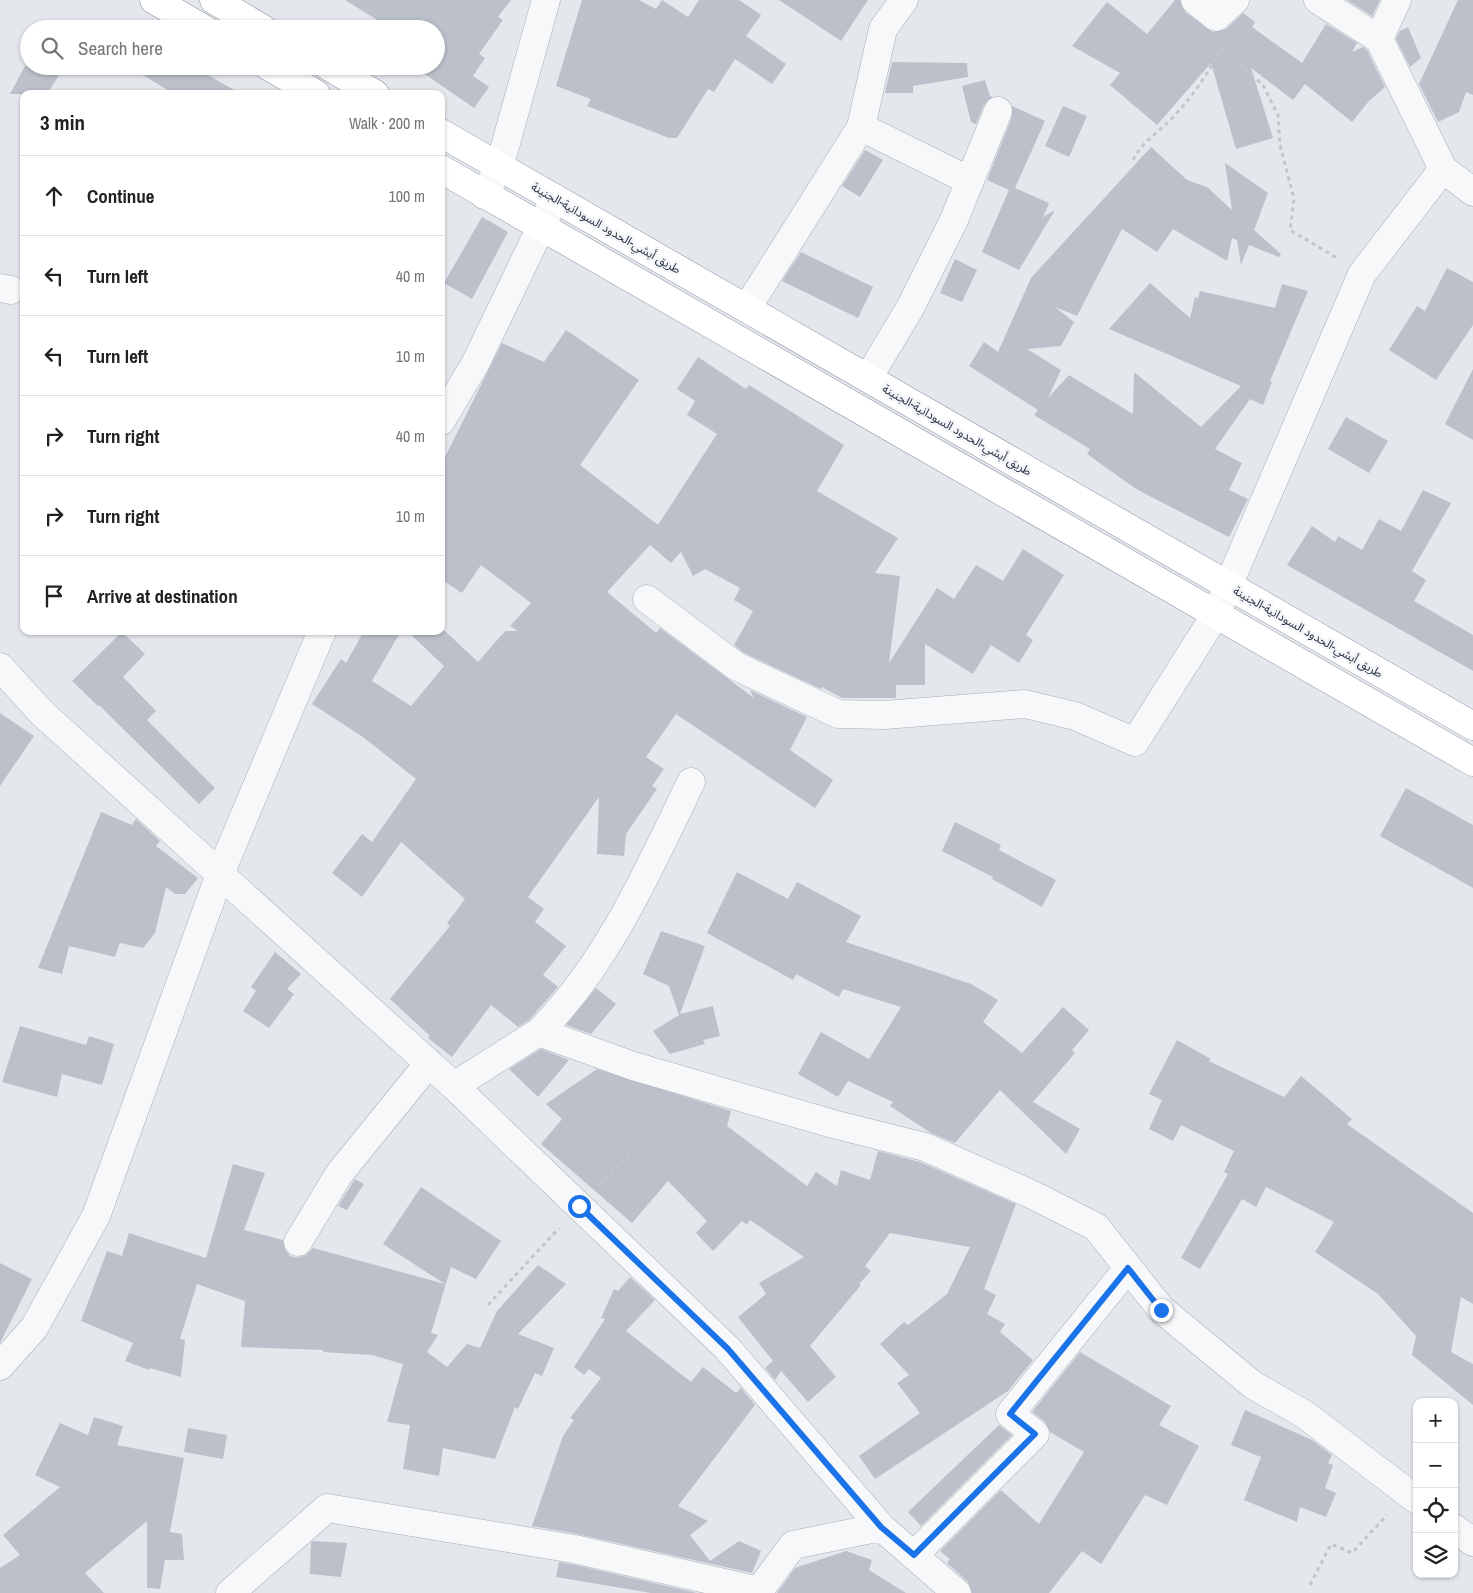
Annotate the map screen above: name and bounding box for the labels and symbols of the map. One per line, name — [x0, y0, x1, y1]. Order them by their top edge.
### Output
street label: طريق أبشي-الحدود السودانية-الجنينة — [527, 179, 684, 279]
street label: طريق أبشي-الحدود السودانية-الجنينة — [878, 381, 1035, 481]
street label: طريق أبشي-الحدود السودانية-الجنينة — [1229, 583, 1386, 683]
route start — [568, 1195, 591, 1218]
route end — [1150, 1299, 1173, 1322]

